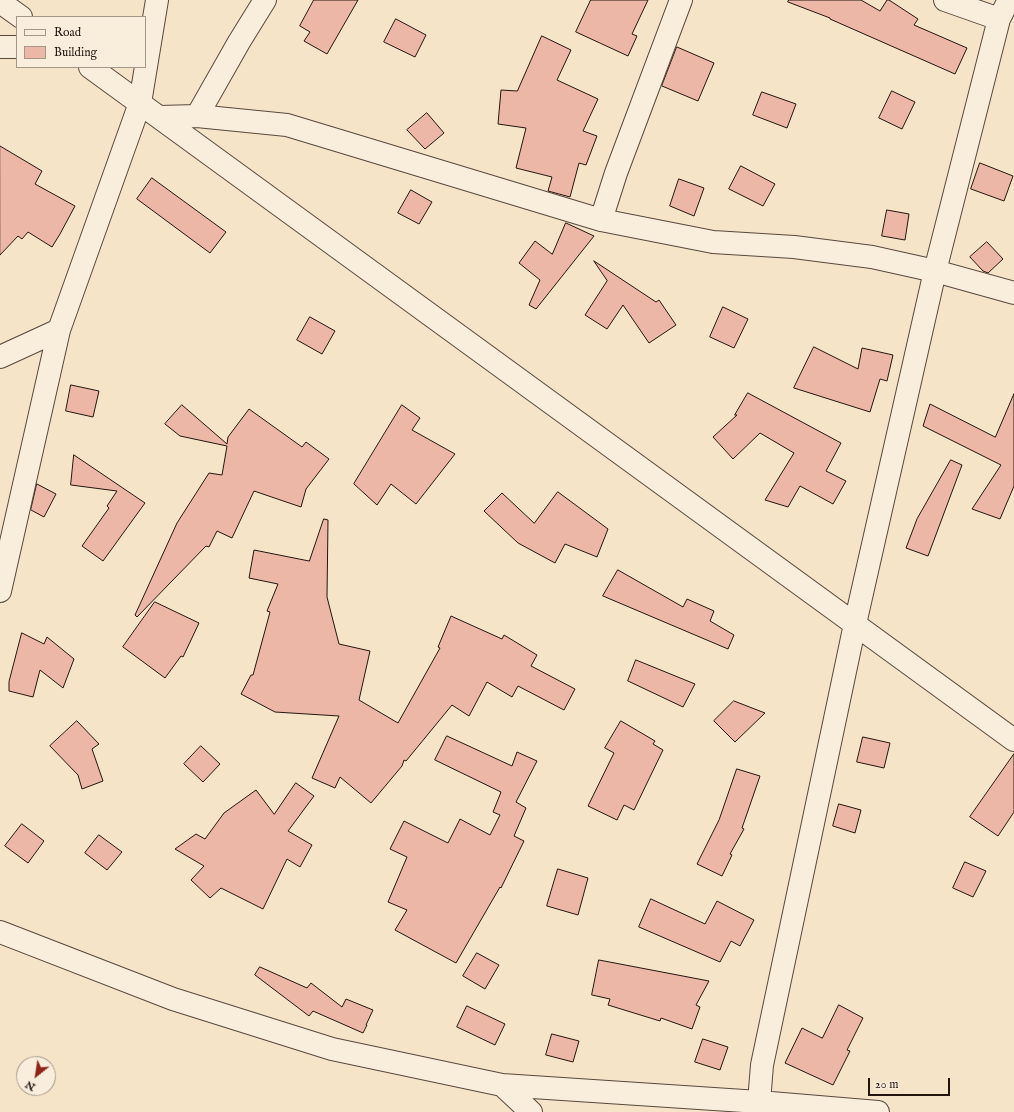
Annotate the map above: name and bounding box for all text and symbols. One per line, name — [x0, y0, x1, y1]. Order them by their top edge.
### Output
legend — [16, 16, 146, 68]
text: Road — [54, 25, 81, 40]
text: Building — [54, 45, 97, 60]
north arrow — [16, 1056, 56, 1096]
scale bar — [870, 1070, 952, 1096]
text: N — [23, 1077, 38, 1094]
text: 20 m — [875, 1077, 898, 1092]

